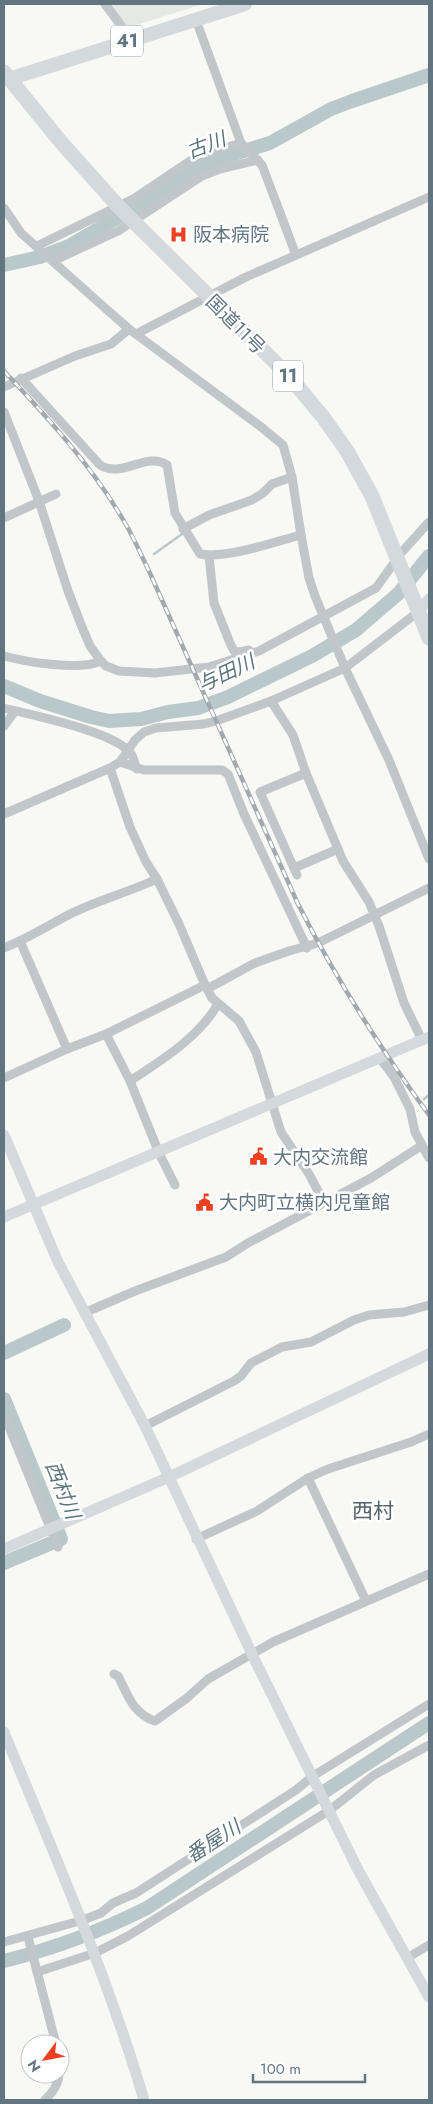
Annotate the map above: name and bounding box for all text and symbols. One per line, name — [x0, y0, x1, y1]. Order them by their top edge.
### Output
road number: 41 — [111, 26, 143, 56]
water label: 古川 — [182, 124, 232, 166]
place label: 阪本病院 — [193, 221, 269, 248]
hospital icon: 阪本病院 — [169, 224, 189, 244]
street label: 国道11号 — [200, 289, 271, 360]
road number: 11 — [273, 361, 303, 392]
water label: 与田川 — [193, 647, 261, 699]
place label: 大内交流館 — [273, 1144, 368, 1171]
public building icon: 大内交流館 — [249, 1147, 269, 1167]
place label: 大内町立横内児童館 — [219, 1189, 390, 1216]
public building icon: 大内町立横内児童館 — [195, 1192, 215, 1212]
water label: 西村川 — [38, 1457, 88, 1525]
district label: 西村 — [352, 1496, 394, 1526]
water label: 番屋川 — [180, 1812, 248, 1870]
north arrow — [20, 2034, 70, 2084]
scale bar — [253, 2052, 366, 2084]
text: N — [23, 2056, 45, 2076]
text: 100 m — [260, 2058, 301, 2080]

